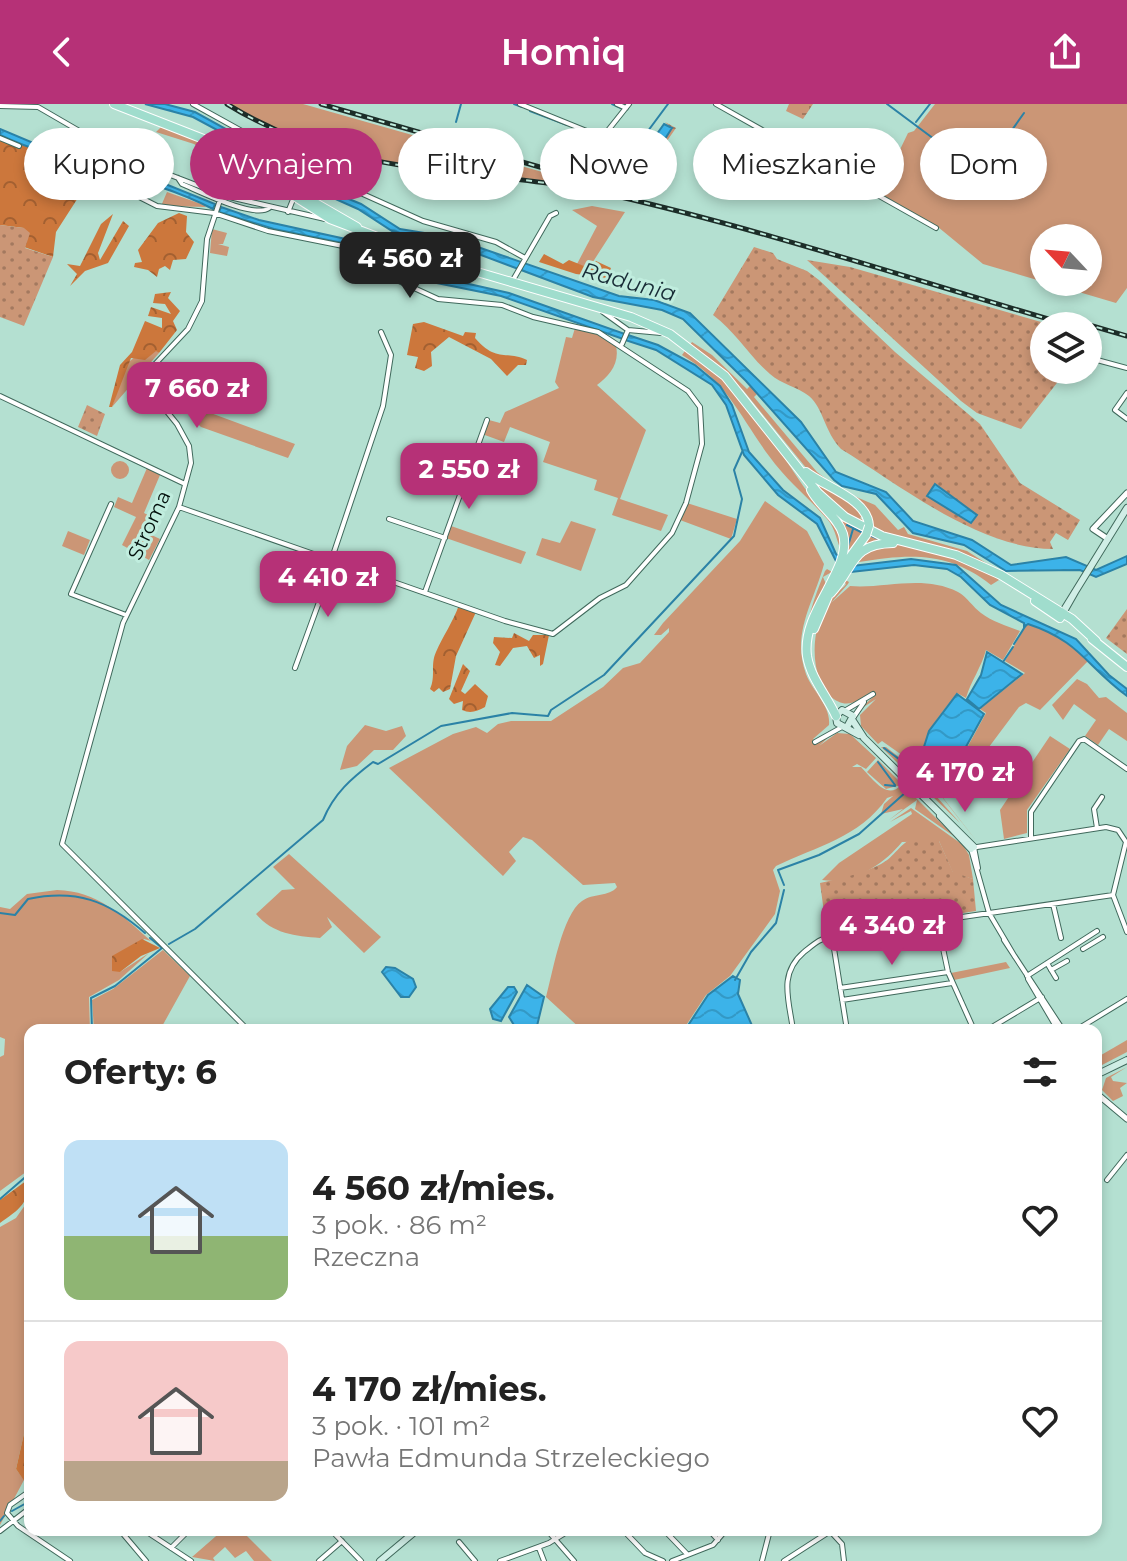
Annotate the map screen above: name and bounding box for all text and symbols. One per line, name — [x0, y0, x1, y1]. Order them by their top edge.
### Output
icon: back — [40, 30, 84, 74]
text: Homiq — [501, 30, 626, 74]
icon: share — [1043, 30, 1087, 74]
chip: Kupno — [24, 128, 174, 200]
chip: Wynajem — [190, 128, 382, 200]
chip: Filtry — [398, 128, 524, 200]
chip: Nowe — [540, 128, 677, 200]
chip: Mieszkanie — [693, 128, 904, 200]
chip: Dom — [920, 128, 1047, 200]
north arrow — [1030, 224, 1102, 296]
map controls — [1030, 224, 1102, 384]
pin: 4 560 zł — [327, 232, 493, 300]
text: 4 560 zł — [358, 242, 462, 274]
water label: Radunia — [579, 257, 679, 307]
button: layers — [1030, 312, 1102, 384]
pin: 7 660 zł — [114, 362, 280, 430]
text: 7 660 zł — [145, 372, 249, 404]
pin: 2 550 zł — [386, 443, 552, 511]
text: 2 550 zł — [418, 453, 520, 485]
street label: Stroma — [123, 487, 175, 563]
pin: 4 410 zł — [245, 551, 411, 619]
text: 4 410 zł — [278, 561, 378, 593]
pin: 4 170 zł — [882, 746, 1048, 814]
text: 4 170 zł — [916, 756, 1014, 788]
pin: 4 340 zł — [809, 899, 975, 967]
text: 4 340 zł — [839, 909, 945, 941]
icon: filters — [1018, 1050, 1062, 1094]
text: Oferty: 6 — [64, 1051, 217, 1093]
text: 4 560 zł/mies. — [312, 1167, 555, 1209]
icon: home — [128, 1172, 224, 1268]
icon: heart — [1018, 1198, 1062, 1242]
text: 3 pok. · 86 m² — [312, 1209, 487, 1241]
text: Rzeczna — [312, 1241, 420, 1273]
text: 4 170 zł/mies. — [312, 1368, 547, 1410]
icon: home — [128, 1373, 224, 1469]
icon: heart — [1018, 1399, 1062, 1443]
text: 3 pok. · 101 m² — [312, 1410, 490, 1442]
text: Pawła Edmunda Strzeleckiego — [312, 1442, 710, 1474]

